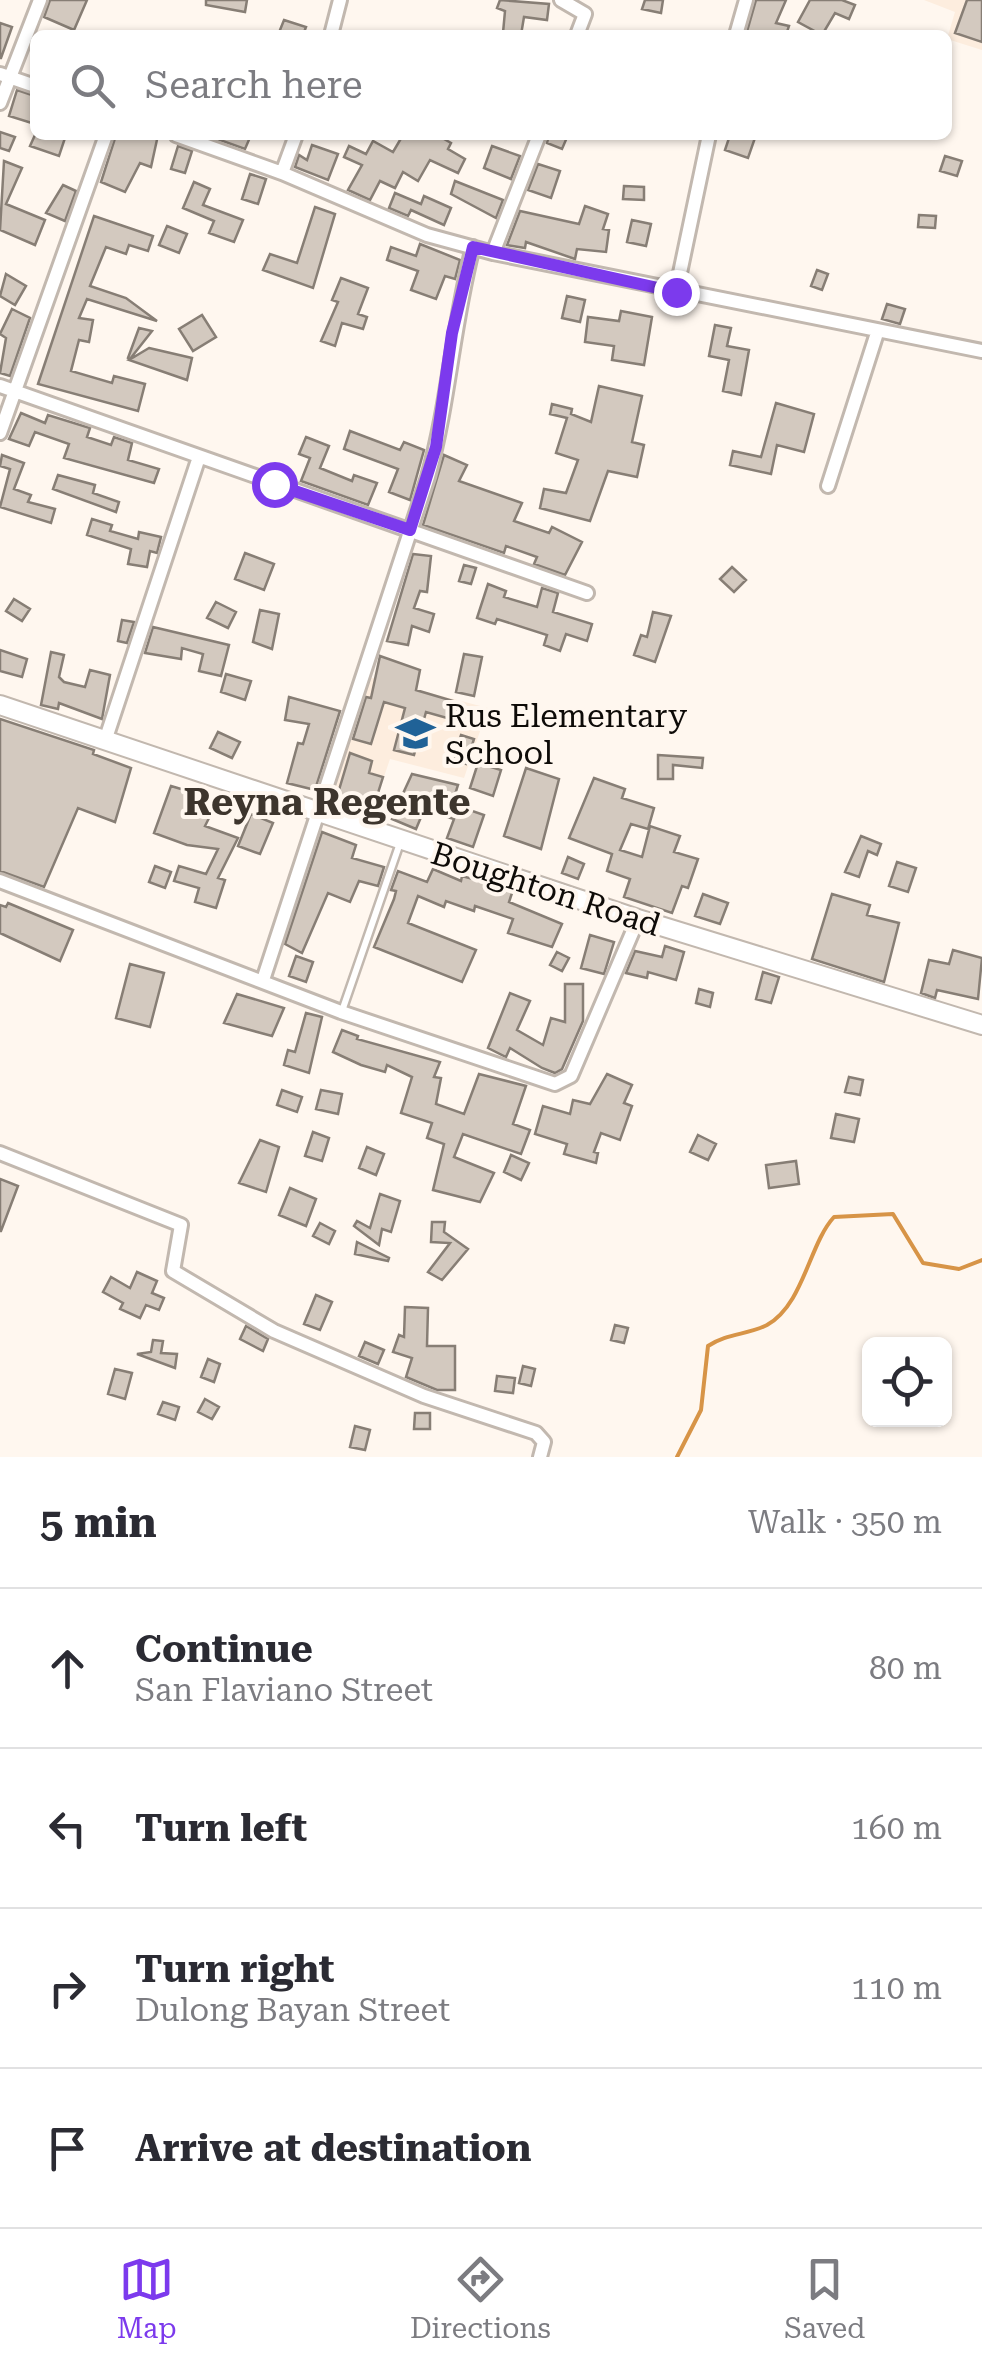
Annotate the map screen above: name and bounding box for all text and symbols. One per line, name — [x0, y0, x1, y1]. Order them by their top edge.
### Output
search box — [30, 30, 952, 140]
icon: search — [65, 58, 120, 113]
text: Search here — [145, 63, 363, 107]
route end — [654, 270, 700, 316]
route start — [252, 462, 298, 508]
place label: Rus Elementary School — [445, 697, 687, 772]
school or university icon: Rus Elementary School — [394, 713, 436, 755]
district label: Reyna Regente — [184, 780, 470, 825]
street label: Boughton Road — [427, 834, 665, 944]
map controls — [862, 1337, 952, 1427]
button: locate — [862, 1337, 952, 1427]
text: 5 min — [40, 1498, 157, 1547]
text: Walk · 350 m — [748, 1503, 942, 1541]
text: Continue — [135, 1627, 313, 1671]
icon: ahead — [40, 1641, 95, 1696]
text: 80 m — [869, 1649, 942, 1687]
text: San Flaviano Street — [135, 1671, 433, 1709]
icon: left — [40, 1801, 95, 1856]
text: Turn left — [135, 1806, 307, 1850]
text: 160 m — [851, 1809, 942, 1847]
text: Turn right — [135, 1947, 334, 1991]
icon: right — [40, 1961, 95, 2016]
text: 110 m — [851, 1969, 942, 2007]
text: Dulong Bayan Street — [135, 1991, 450, 2029]
icon: arrive — [40, 2121, 95, 2176]
text: Arrive at destination — [135, 2126, 531, 2170]
tab: Map — [117, 2252, 177, 2345]
tab: Directions — [410, 2252, 551, 2345]
tab: Saved — [784, 2252, 865, 2345]

